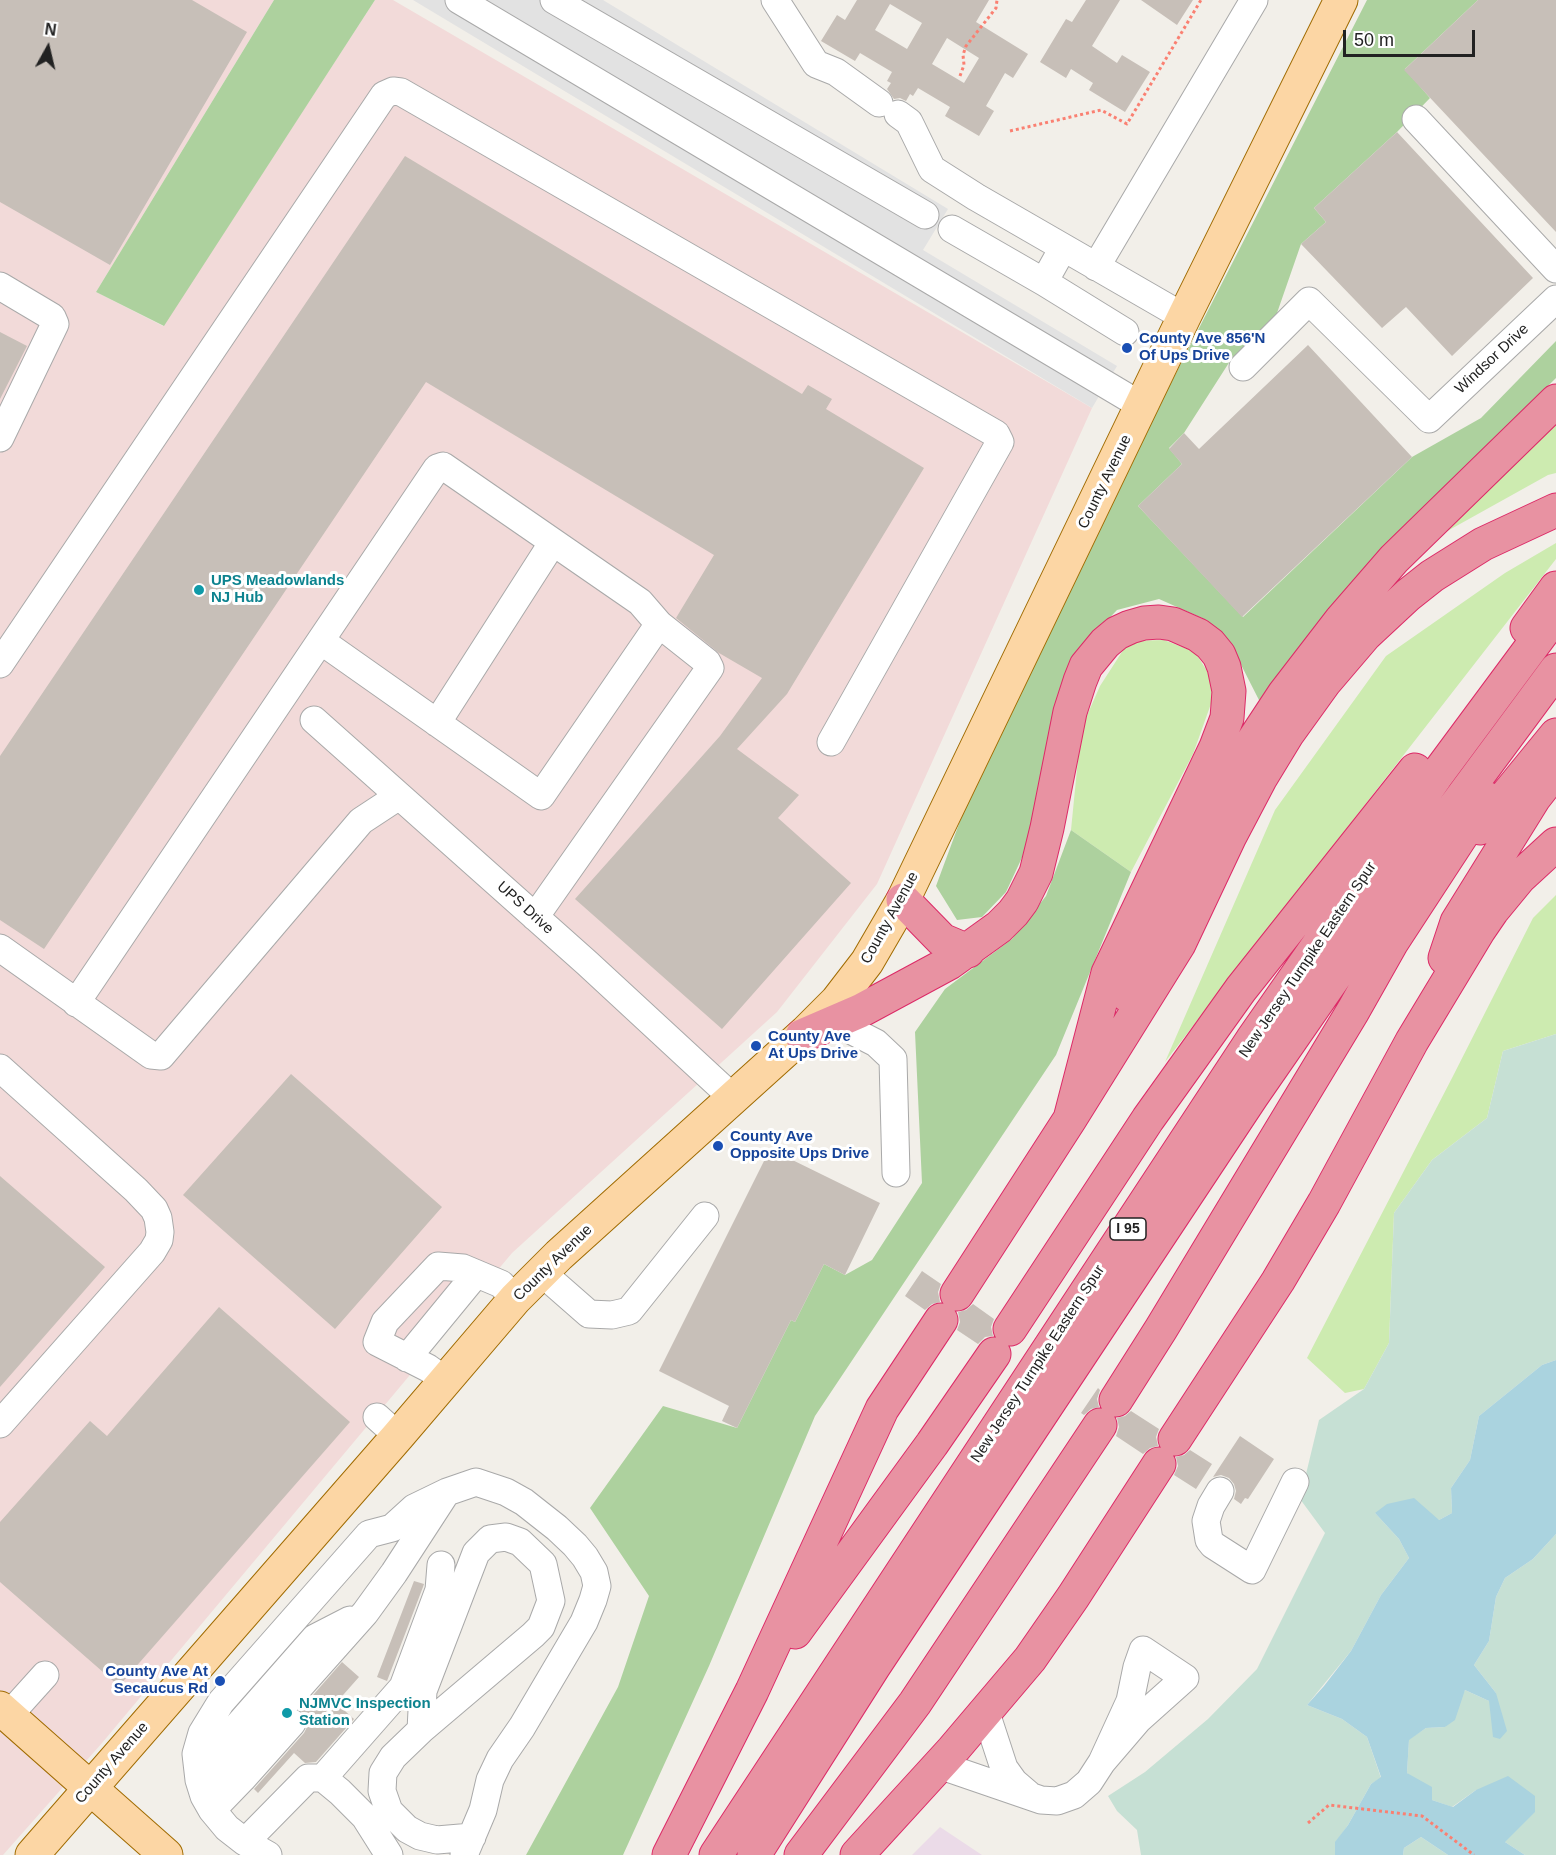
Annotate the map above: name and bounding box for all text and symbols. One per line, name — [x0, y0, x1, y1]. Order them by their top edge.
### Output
north arrow — [18, 18, 78, 78]
scale bar — [1346, 18, 1478, 56]
text: N — [44, 20, 57, 39]
text: 50 m — [1354, 30, 1394, 50]
street label: Windsor Drive — [1451, 320, 1533, 398]
place label: County Ave 856'N Of Ups Drive — [1139, 330, 1265, 365]
marker: County Ave 856'N Of Ups Drive — [1120, 341, 1134, 355]
street label: County Avenue — [1074, 432, 1136, 532]
place label: UPS Meadowlands NJ Hub — [211, 572, 344, 607]
marker: UPS Meadowlands NJ Hub — [192, 583, 206, 597]
street label: New Jersey Turnpike Eastern Spur — [1236, 859, 1380, 1061]
street label: County Avenue — [857, 869, 923, 967]
street label: UPS Drive — [493, 878, 557, 938]
place label: County Ave At Ups Drive — [768, 1028, 858, 1063]
marker: County Ave At Ups Drive — [749, 1039, 763, 1053]
place label: County Ave Opposite Ups Drive — [730, 1128, 869, 1163]
marker: County Ave Opposite Ups Drive — [711, 1139, 725, 1153]
road number: I 95 — [1110, 1218, 1146, 1240]
street label: County Avenue — [510, 1221, 596, 1305]
street label: New Jersey Turnpike Eastern Spur — [967, 1262, 1109, 1466]
place label: County Ave At Secaucus Rd — [105, 1663, 208, 1698]
marker: County Ave At Secaucus Rd — [213, 1674, 227, 1688]
place label: NJMVC Inspection Station — [299, 1695, 431, 1730]
marker: NJMVC Inspection Station — [280, 1706, 294, 1720]
street label: County Avenue — [72, 1718, 152, 1808]

